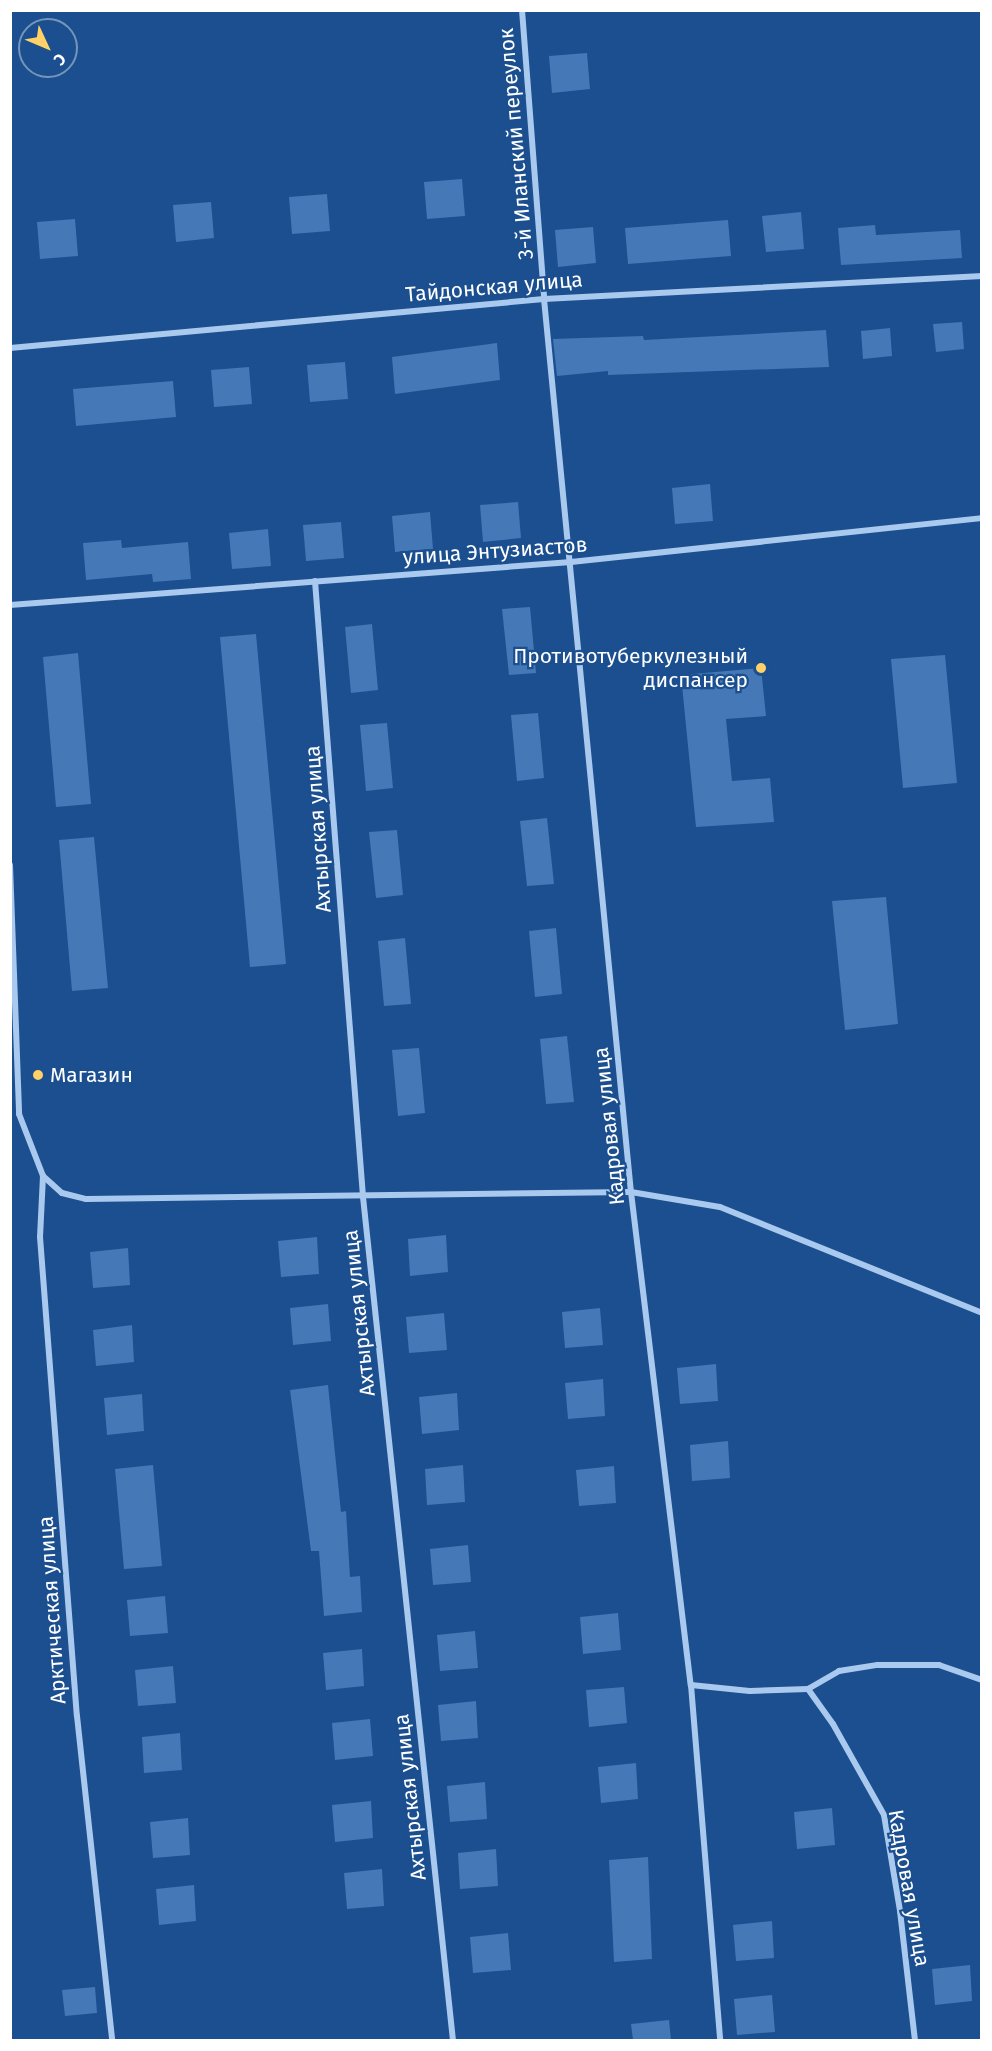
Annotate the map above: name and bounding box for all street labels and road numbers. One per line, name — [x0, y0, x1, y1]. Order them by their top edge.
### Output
street label: 3-й Иланский переулок — [493, 27, 539, 261]
street label: Тайдонская улица — [404, 267, 584, 307]
street label: улица Энтузиастов — [402, 532, 588, 570]
street label: Ахтырская улица — [300, 745, 336, 913]
street label: Кадровая улица — [588, 1046, 630, 1206]
street label: Ахтырская улица — [338, 1229, 380, 1397]
street label: Арктическая улица — [33, 1515, 71, 1705]
street label: Ахтырская улица — [389, 1713, 431, 1881]
street label: Кадровая улица — [883, 1808, 935, 1968]

